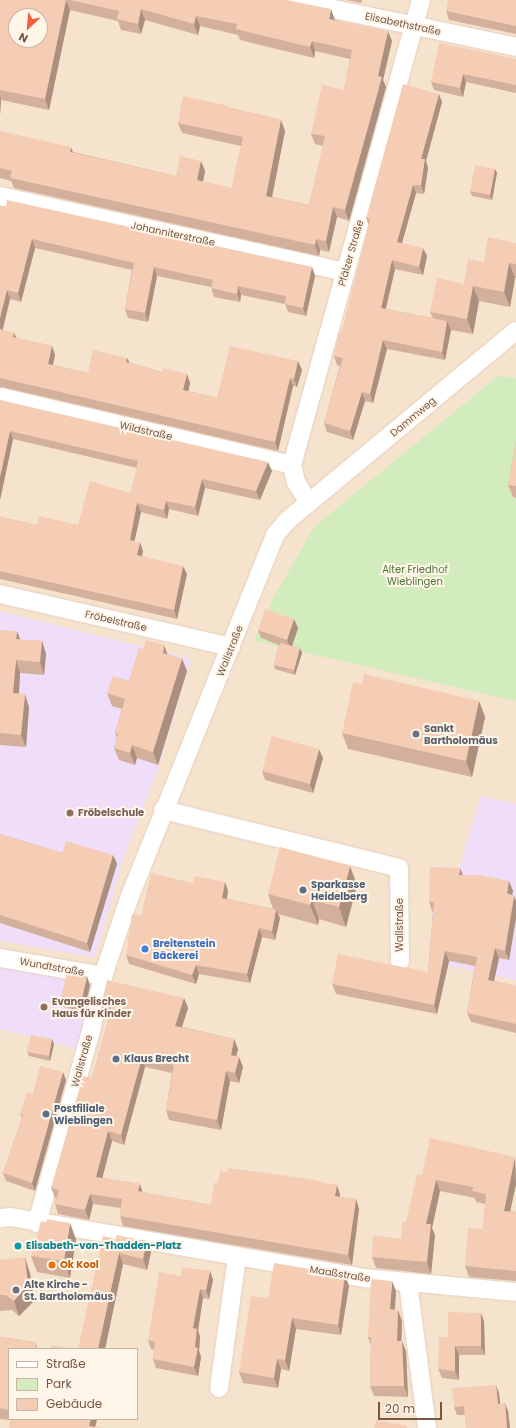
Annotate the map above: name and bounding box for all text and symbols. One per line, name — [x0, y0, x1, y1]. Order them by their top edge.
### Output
north arrow — [8, 8, 48, 48]
street label: Elisabethstraße — [364, 10, 442, 38]
text: N — [16, 29, 30, 47]
street label: Pfälzer Straße — [336, 218, 366, 288]
street label: Johanniterstraße — [130, 219, 216, 249]
street label: Dammweg — [388, 395, 438, 439]
street label: Wildstraße — [118, 419, 174, 443]
park label: Alter Friedhof Wieblingen — [382, 563, 448, 586]
street label: Fröbelstraße — [84, 608, 148, 634]
street label: Wallstraße — [214, 624, 246, 678]
place label: Sankt Bartholomäus — [424, 722, 498, 746]
marker: Sankt Bartholomäus — [411, 729, 421, 739]
place label: Fröbelschule — [78, 807, 144, 819]
marker: Fröbelschule — [65, 808, 75, 818]
place label: Sparkasse Heidelberg — [311, 878, 367, 902]
marker: Sparkasse Heidelberg — [298, 885, 308, 895]
street label: Wallstraße — [394, 898, 406, 952]
place label: Breitenstein Bäckerei — [153, 937, 215, 960]
marker: Breitenstein Bäckerei — [140, 944, 150, 954]
street label: Wundtstraße — [19, 955, 85, 979]
place label: Evangelisches Haus für Kinder — [52, 995, 131, 1018]
marker: Evangelisches Haus für Kinder — [39, 1002, 49, 1012]
street label: Wallstraße — [69, 1033, 95, 1089]
place label: Klaus Brecht — [124, 1053, 189, 1065]
marker: Klaus Brecht — [111, 1054, 121, 1064]
place label: Postfiliale Wieblingen — [54, 1102, 113, 1126]
marker: Postfiliale Wieblingen — [41, 1109, 51, 1119]
place label: Elisabeth-von-Thadden-Platz — [26, 1240, 181, 1252]
marker: Elisabeth-von-Thadden-Platz — [13, 1241, 23, 1251]
place label: Ok Kool — [60, 1259, 99, 1271]
marker: Ok Kool — [47, 1260, 57, 1270]
street label: Maaßstraße — [309, 1263, 371, 1285]
place label: Alte Kirche - St. Bartholomäus — [24, 1278, 113, 1302]
marker: Alte Kirche - St. Bartholomäus — [11, 1285, 21, 1295]
legend — [8, 1348, 138, 1420]
text: Straße — [46, 1355, 86, 1372]
text: Park — [46, 1375, 72, 1392]
scale bar — [380, 1394, 444, 1420]
text: Gebäude — [46, 1395, 102, 1412]
text: 20 m — [385, 1400, 415, 1417]

